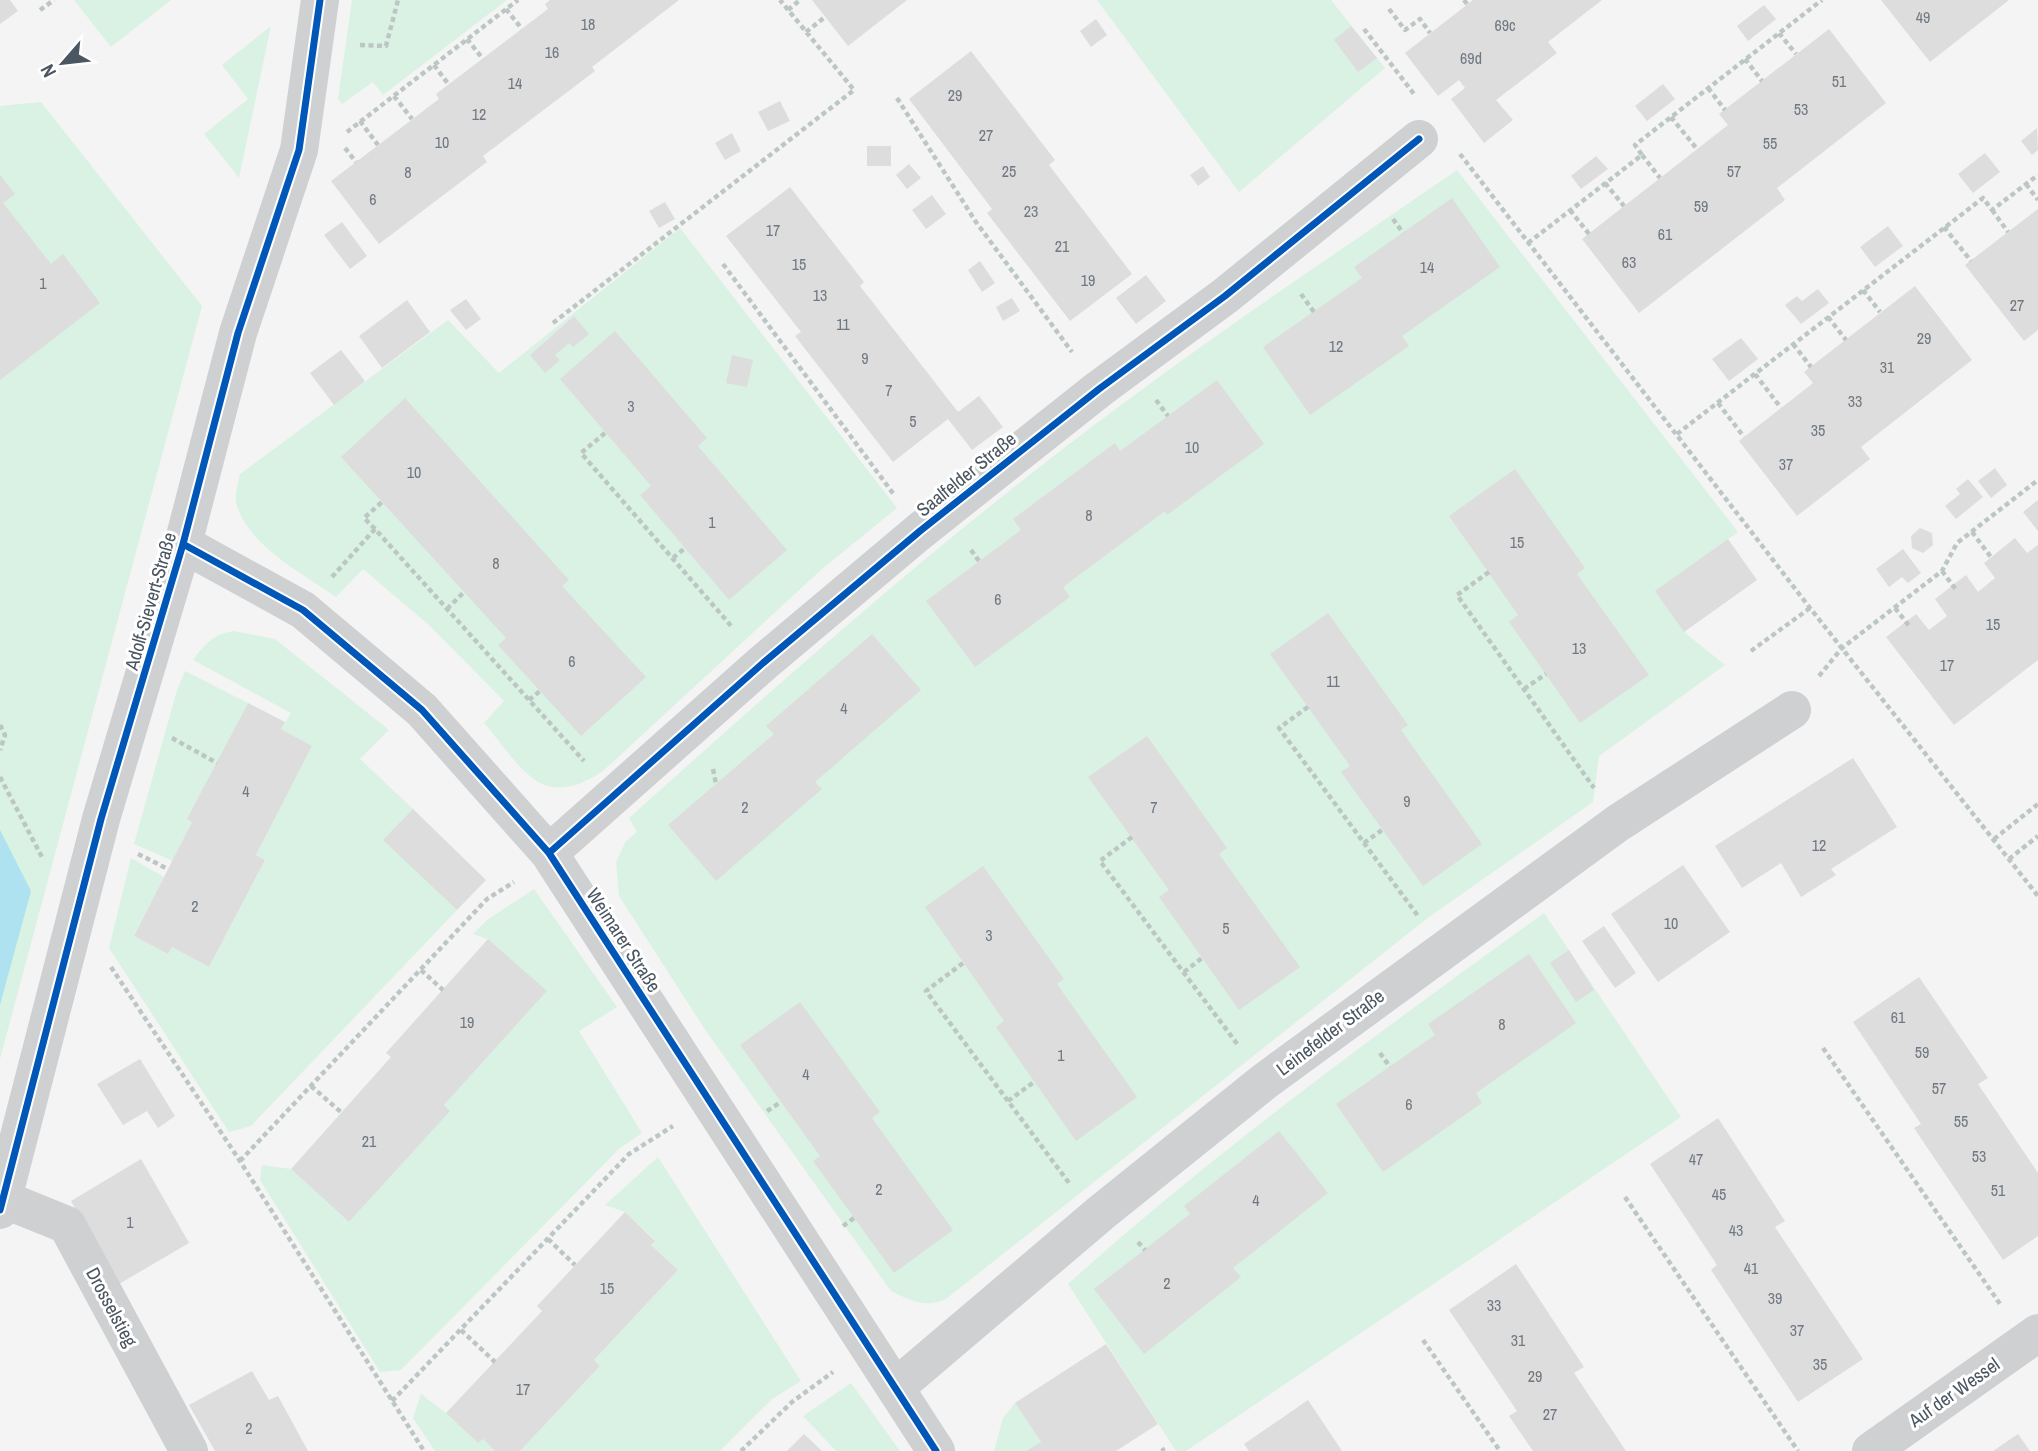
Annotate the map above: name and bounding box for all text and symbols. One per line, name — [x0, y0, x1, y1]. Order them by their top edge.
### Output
house number: 49 — [1916, 6, 1930, 28]
house number: 18 — [581, 13, 595, 35]
house number: 69c — [1494, 14, 1516, 36]
north arrow — [28, 28, 98, 98]
house number: 16 — [545, 41, 559, 63]
house number: 69d — [1460, 47, 1482, 69]
text: N — [34, 60, 62, 82]
house number: 51 — [1832, 70, 1847, 92]
house number: 14 — [508, 72, 522, 94]
house number: 29 — [948, 84, 962, 106]
house number: 53 — [1794, 98, 1808, 120]
house number: 12 — [472, 103, 486, 125]
house number: 27 — [979, 124, 993, 146]
house number: 10 — [435, 131, 449, 153]
house number: 55 — [1763, 132, 1777, 154]
house number: 25 — [1002, 160, 1016, 182]
house number: 57 — [1727, 160, 1741, 182]
house number: 8 — [404, 161, 412, 183]
house number: 6 — [369, 188, 377, 210]
house number: 59 — [1694, 195, 1708, 217]
house number: 23 — [1024, 200, 1038, 222]
house number: 17 — [766, 219, 780, 241]
house number: 61 — [1658, 223, 1673, 245]
house number: 21 — [1055, 235, 1070, 257]
house number: 63 — [1622, 251, 1636, 273]
house number: 15 — [792, 253, 806, 275]
house number: 14 — [1420, 256, 1434, 278]
house number: 19 — [1081, 269, 1095, 291]
house number: 1 — [39, 272, 47, 294]
house number: 13 — [813, 284, 827, 306]
house number: 27 — [2010, 294, 2024, 316]
house number: 11 — [836, 313, 851, 335]
house number: 29 — [1917, 327, 1931, 349]
house number: 12 — [1329, 335, 1343, 357]
house number: 9 — [861, 347, 869, 369]
house number: 31 — [1880, 356, 1895, 378]
house number: 7 — [885, 379, 893, 401]
house number: 33 — [1848, 390, 1862, 412]
house number: 3 — [627, 395, 635, 417]
house number: 5 — [909, 410, 917, 432]
house number: 35 — [1811, 419, 1825, 441]
street label: Saalfelder Straße — [911, 426, 1021, 522]
house number: 10 — [1185, 436, 1199, 458]
house number: 37 — [1779, 453, 1793, 475]
house number: 10 — [407, 461, 421, 483]
house number: 8 — [1085, 504, 1093, 526]
house number: 1 — [708, 511, 716, 533]
street label: Adolf-Sievert-Straße — [118, 529, 182, 674]
house number: 15 — [1510, 531, 1524, 553]
house number: 8 — [492, 552, 500, 574]
house number: 6 — [994, 588, 1002, 610]
house number: 15 — [1986, 613, 2000, 635]
house number: 13 — [1572, 637, 1586, 659]
house number: 6 — [568, 650, 576, 672]
house number: 17 — [1940, 654, 1954, 676]
house number: 11 — [1326, 670, 1341, 692]
house number: 4 — [840, 697, 848, 719]
house number: 4 — [242, 780, 250, 802]
house number: 9 — [1403, 790, 1411, 812]
house number: 2 — [741, 796, 749, 818]
house number: 7 — [1150, 796, 1158, 818]
house number: 12 — [1812, 834, 1826, 856]
street label: Weimarer Straße — [581, 883, 667, 997]
house number: 2 — [191, 895, 199, 917]
house number: 10 — [1664, 912, 1678, 934]
house number: 5 — [1222, 917, 1230, 939]
house number: 3 — [985, 924, 993, 946]
street label: Leinefelder Straße — [1271, 983, 1389, 1081]
house number: 61 — [1891, 1006, 1906, 1028]
house number: 19 — [460, 1011, 474, 1033]
house number: 8 — [1498, 1013, 1506, 1035]
house number: 59 — [1915, 1041, 1929, 1063]
house number: 1 — [1057, 1044, 1065, 1066]
house number: 4 — [802, 1063, 810, 1085]
house number: 57 — [1932, 1077, 1946, 1099]
house number: 6 — [1405, 1093, 1413, 1115]
house number: 55 — [1954, 1110, 1968, 1132]
house number: 21 — [362, 1130, 377, 1152]
house number: 53 — [1972, 1145, 1986, 1167]
house number: 47 — [1689, 1148, 1703, 1170]
house number: 2 — [875, 1178, 883, 1200]
house number: 51 — [1991, 1179, 2006, 1201]
house number: 45 — [1712, 1183, 1726, 1205]
house number: 4 — [1252, 1189, 1260, 1211]
house number: 1 — [126, 1211, 134, 1233]
house number: 43 — [1729, 1219, 1743, 1241]
house number: 41 — [1744, 1257, 1759, 1279]
street label: Drosselstieg — [80, 1263, 144, 1352]
house number: 2 — [1163, 1272, 1171, 1294]
house number: 15 — [600, 1277, 614, 1299]
house number: 39 — [1768, 1287, 1782, 1309]
house number: 33 — [1487, 1294, 1501, 1316]
house number: 37 — [1790, 1319, 1804, 1341]
house number: 31 — [1511, 1329, 1526, 1351]
street label: Auf der Wessel — [1903, 1351, 2005, 1433]
house number: 35 — [1813, 1353, 1827, 1375]
house number: 29 — [1528, 1365, 1542, 1387]
house number: 17 — [516, 1378, 530, 1400]
house number: 27 — [1543, 1403, 1557, 1425]
house number: 2 — [245, 1417, 253, 1439]

